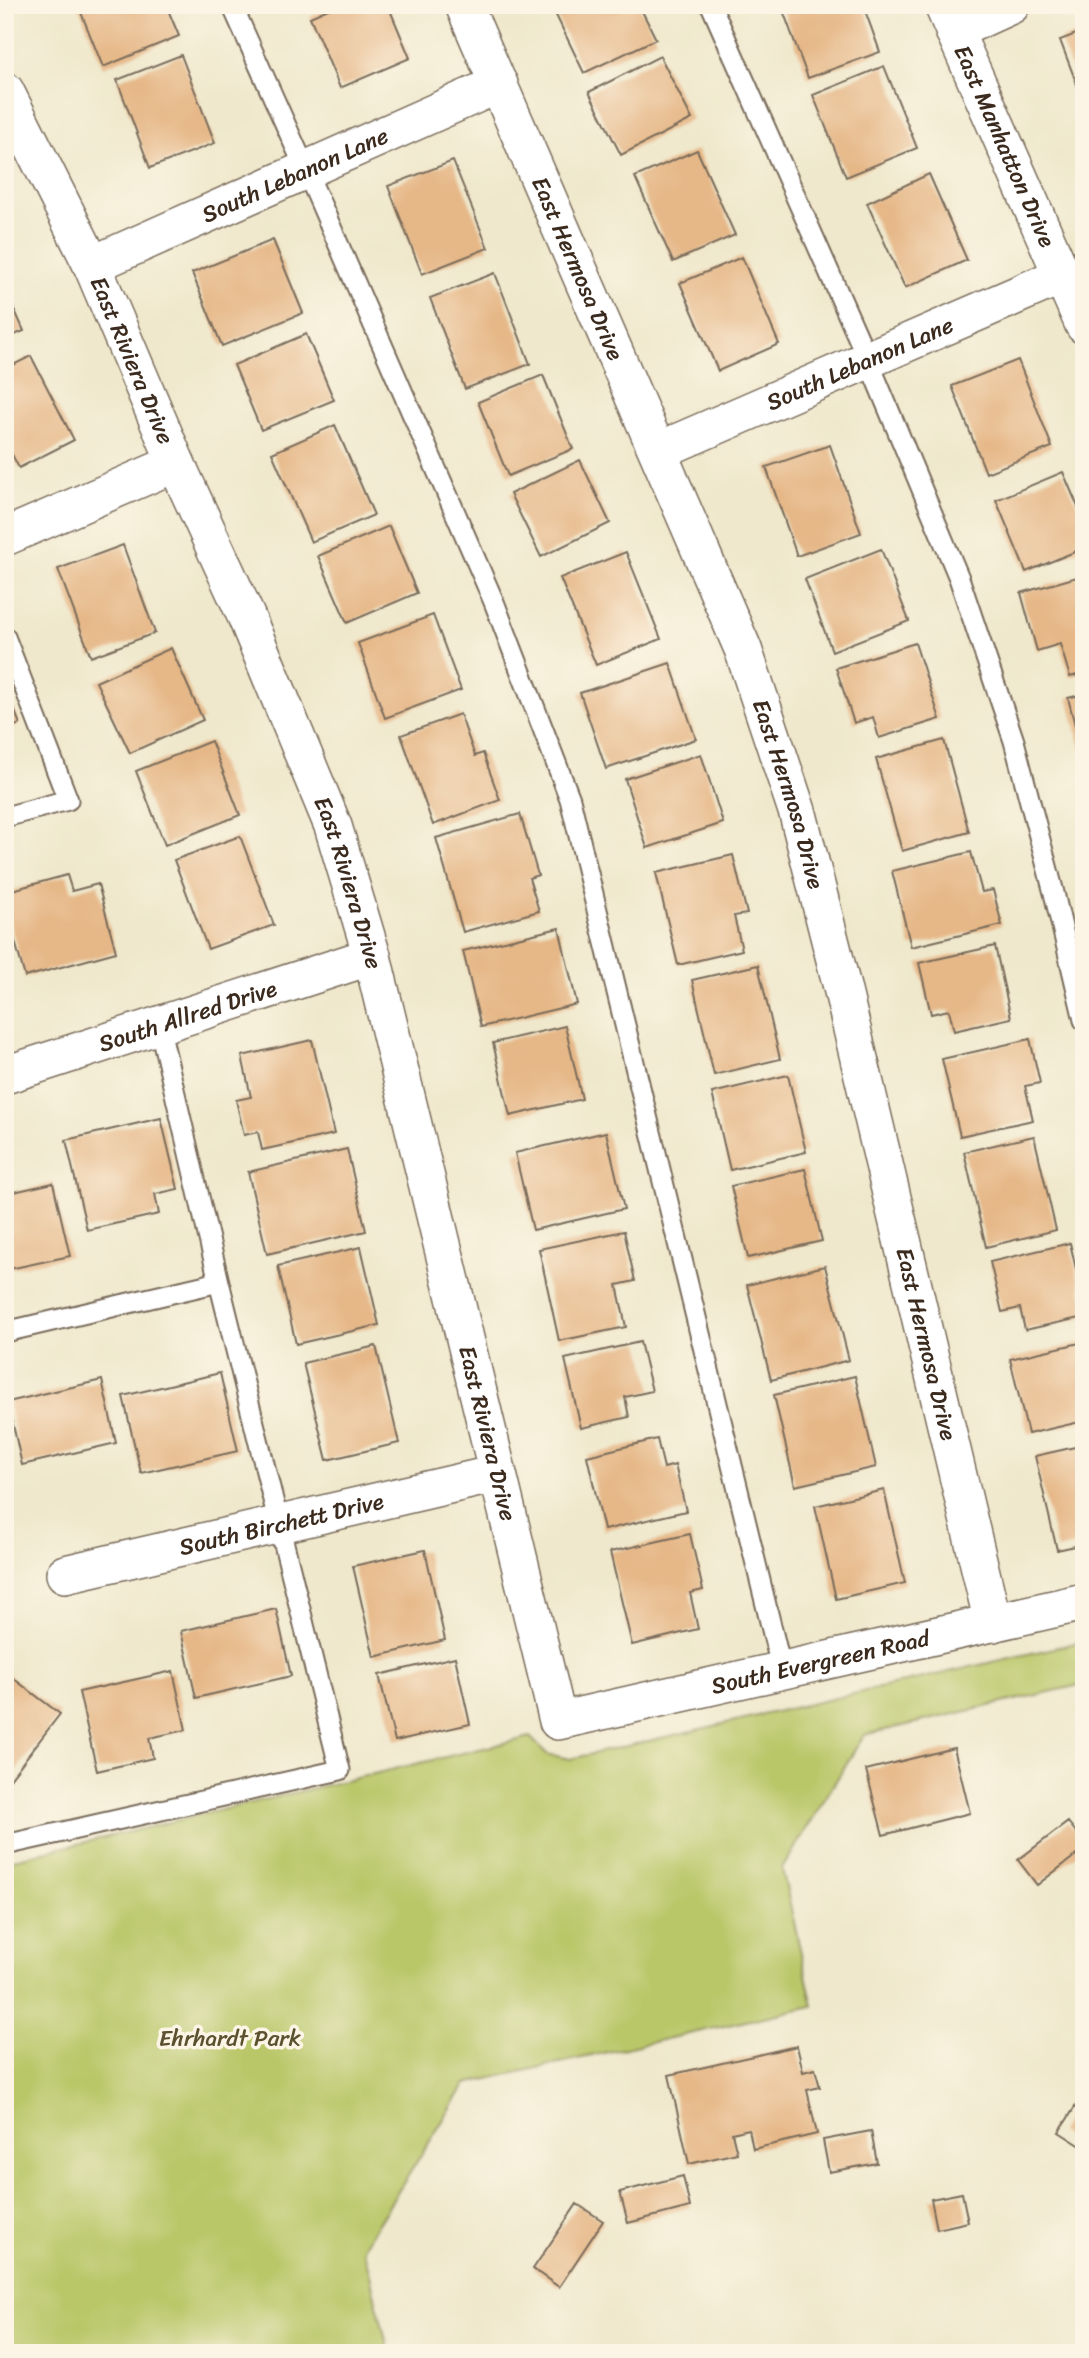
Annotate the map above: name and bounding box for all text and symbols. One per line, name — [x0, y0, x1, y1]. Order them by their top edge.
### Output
street label: East Manhatton Drive — [942, 38, 1068, 254]
street label: South Lebanon Lane — [195, 115, 395, 234]
street label: East Hermosa Drive — [520, 170, 636, 367]
street label: East Riviera Drive — [79, 270, 186, 451]
street label: South Lebanon Lane — [759, 304, 960, 422]
street label: East Hermosa Drive — [741, 693, 837, 893]
street label: East Riviera Drive — [302, 790, 395, 973]
street label: South Allred Drive — [93, 968, 282, 1064]
street label: East Hermosa Drive — [884, 1243, 969, 1444]
street label: East Riviera Drive — [447, 1341, 529, 1525]
street label: South Birchett Drive — [175, 1480, 388, 1567]
street label: South Evergreen Road — [707, 1617, 935, 1706]
park label: Ehrhardt Park — [159, 2018, 301, 2059]

